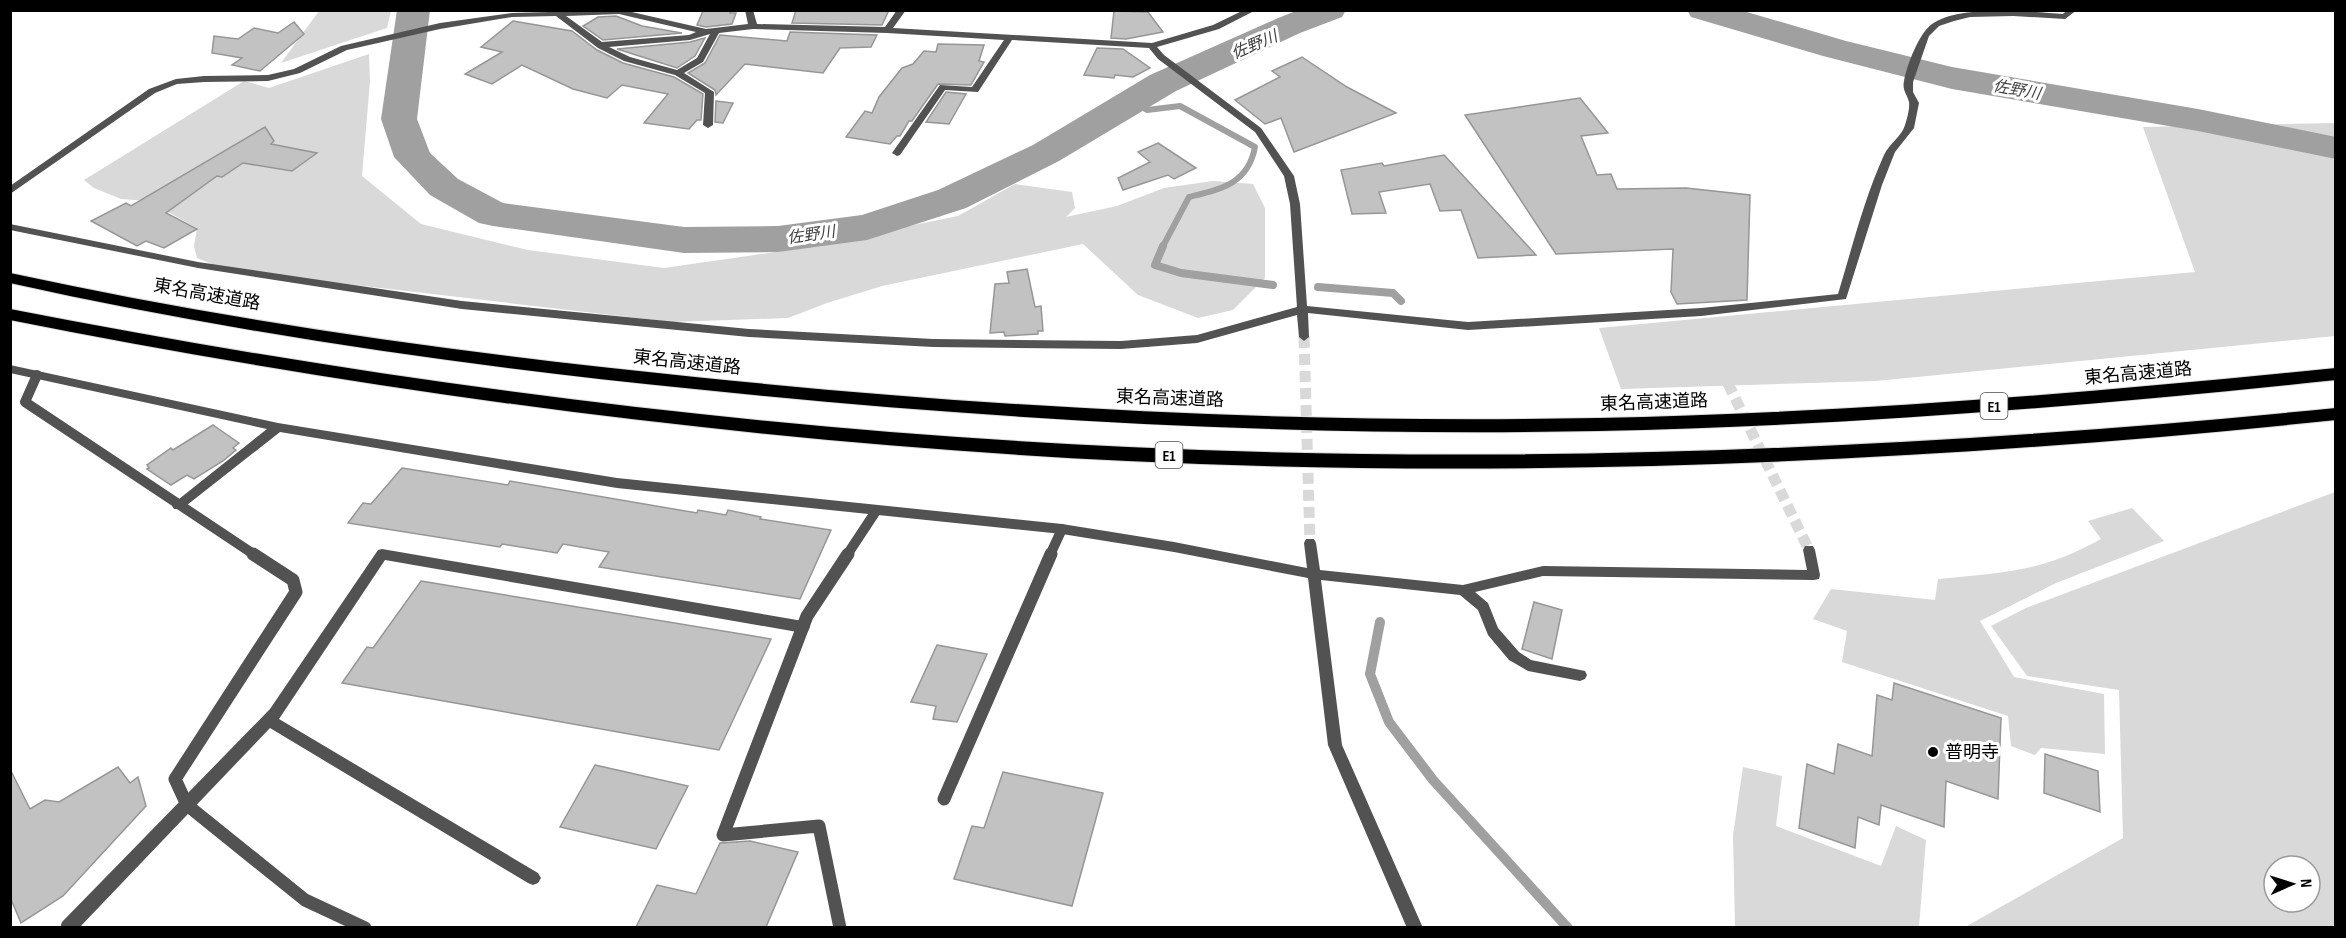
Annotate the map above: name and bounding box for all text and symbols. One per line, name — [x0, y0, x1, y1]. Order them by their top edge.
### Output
water label: 佐野川 — [1229, 26, 1282, 64]
water label: 佐野川 — [1991, 77, 2044, 104]
water label: 佐野川 — [786, 222, 838, 248]
street label: 東名高速道路 — [152, 275, 262, 314]
street label: 東名高速道路 — [632, 346, 742, 379]
street label: 東名高速道路 — [2083, 358, 2193, 389]
street label: 東名高速道路 — [1116, 386, 1224, 411]
street label: 東名高速道路 — [1600, 390, 1708, 415]
road number: E1 — [1980, 393, 2008, 419]
road number: E1 — [1156, 442, 1182, 468]
place label: 普明寺 — [1945, 742, 1999, 763]
marker: 普明寺 — [1926, 745, 1940, 759]
north arrow — [2262, 854, 2322, 914]
text: N — [2296, 879, 2315, 888]

